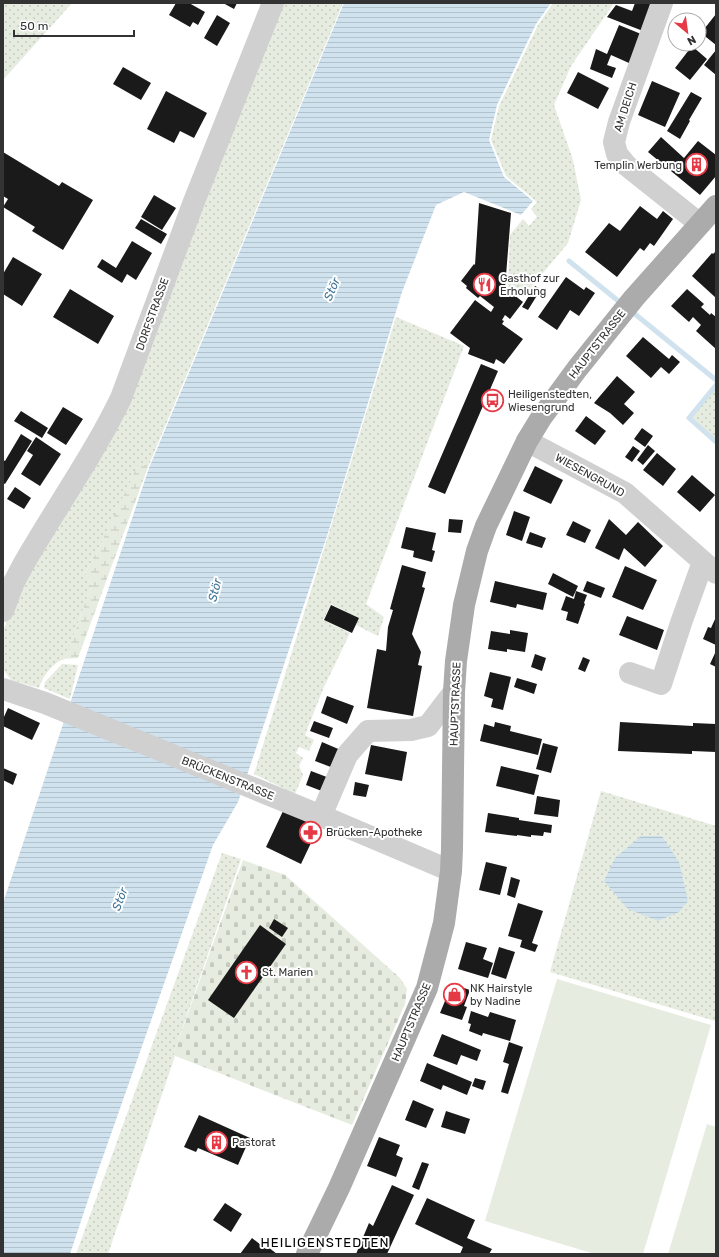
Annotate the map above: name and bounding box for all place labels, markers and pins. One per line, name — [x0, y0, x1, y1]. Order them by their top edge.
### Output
building icon: Templin Werbung — [684, 152, 710, 178]
place label: Templin Werbung — [594, 159, 682, 172]
restaurant icon: Gasthof zur Erholung — [472, 271, 498, 297]
place label: Gasthof zur Erholung — [500, 272, 560, 298]
bus stop icon: Heiligenstedten, Wiesengrund — [479, 387, 505, 413]
place label: Heiligenstedten, Wiesengrund — [508, 388, 592, 414]
pharmacy icon: Brücken-Apotheke — [297, 819, 323, 845]
place label: Brücken-Apotheke — [326, 826, 422, 839]
church icon: St. Marien — [234, 959, 260, 985]
place label: St. Marien — [262, 966, 313, 979]
shop icon: NK Hairstyle by Nadine — [442, 981, 468, 1007]
place label: NK Hairstyle by Nadine — [470, 982, 532, 1008]
building icon: Pastorat — [204, 1129, 230, 1155]
place label: Pastorat — [232, 1136, 276, 1149]

